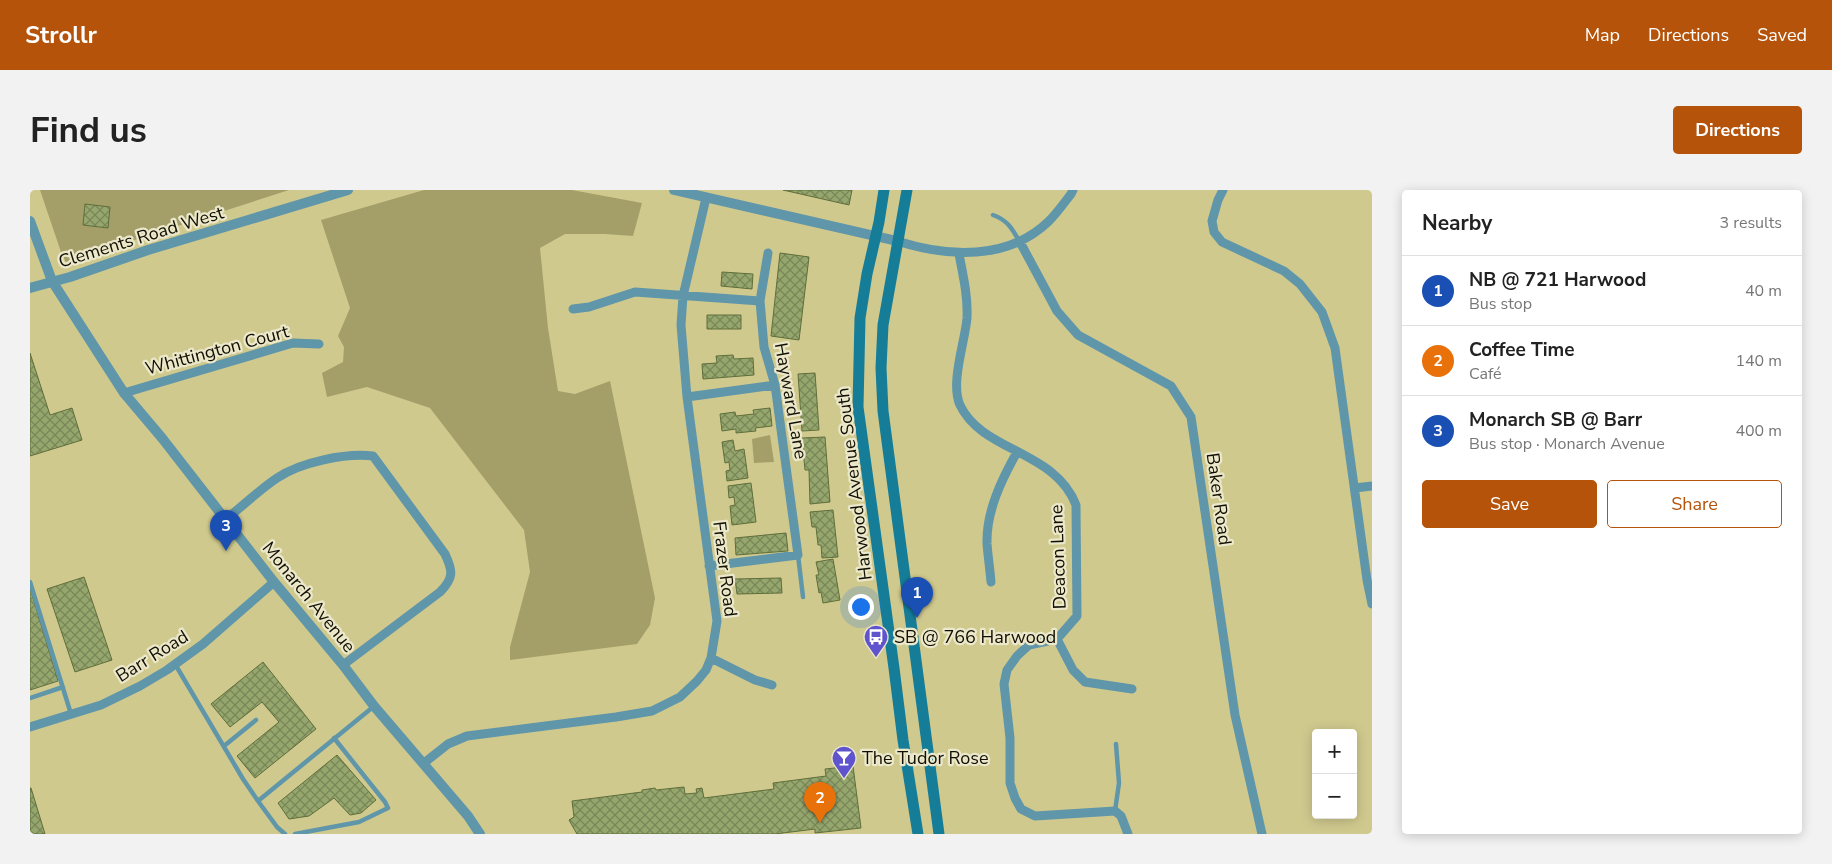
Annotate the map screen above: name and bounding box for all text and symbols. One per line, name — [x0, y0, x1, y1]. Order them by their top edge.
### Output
text: Strollr — [25, 19, 97, 51]
text: Map — [1585, 23, 1620, 47]
text: Directions — [1648, 23, 1729, 47]
text: Saved — [1757, 23, 1807, 47]
button: Directions — [1673, 106, 1802, 154]
text: Find us — [30, 107, 147, 154]
street label: Clements Road West — [56, 200, 227, 274]
text: Nearby — [1422, 209, 1492, 237]
text: 3 results — [1720, 212, 1782, 234]
text: NB @ 721 Harwood — [1469, 267, 1646, 293]
text: 1 — [1433, 280, 1443, 302]
text: 40 m — [1745, 280, 1782, 302]
text: Bus stop — [1469, 293, 1532, 315]
street label: Whittington Court — [143, 319, 292, 381]
text: Coffee Time — [1469, 337, 1575, 363]
street label: Hayward Lane — [769, 341, 813, 461]
text: 2 — [1433, 350, 1443, 372]
text: 140 m — [1735, 350, 1782, 372]
text: Café — [1469, 363, 1502, 385]
street label: Harwood Avenue South — [830, 386, 878, 582]
text: Monarch SB @ Barr — [1469, 407, 1642, 433]
text: 3 — [1433, 420, 1443, 442]
text: 400 m — [1735, 420, 1782, 442]
text: Bus stop · Monarch Avenue — [1469, 433, 1665, 455]
street label: Baker Road — [1201, 451, 1237, 547]
button: Save — [1422, 480, 1597, 528]
button: Share — [1607, 480, 1782, 528]
street label: Deacon Lane — [1044, 504, 1072, 610]
pin: 3 — [210, 510, 242, 551]
street label: Frazer Road — [707, 520, 743, 618]
street label: Monarch Avenue — [257, 537, 361, 657]
pin: 1 — [901, 577, 933, 618]
your location — [848, 594, 874, 620]
street label: Barr Road — [111, 624, 193, 688]
bus stop icon: SB @ 766 Harwood — [863, 624, 889, 658]
place label: SB @ 766 Harwood — [894, 625, 1056, 649]
map controls — [1312, 729, 1357, 819]
button: + — [1312, 729, 1357, 774]
bar icon: The Tudor Rose — [831, 745, 857, 779]
place label: The Tudor Rose — [862, 746, 989, 770]
button: − — [1312, 774, 1357, 819]
pin: 2 — [804, 782, 836, 823]

